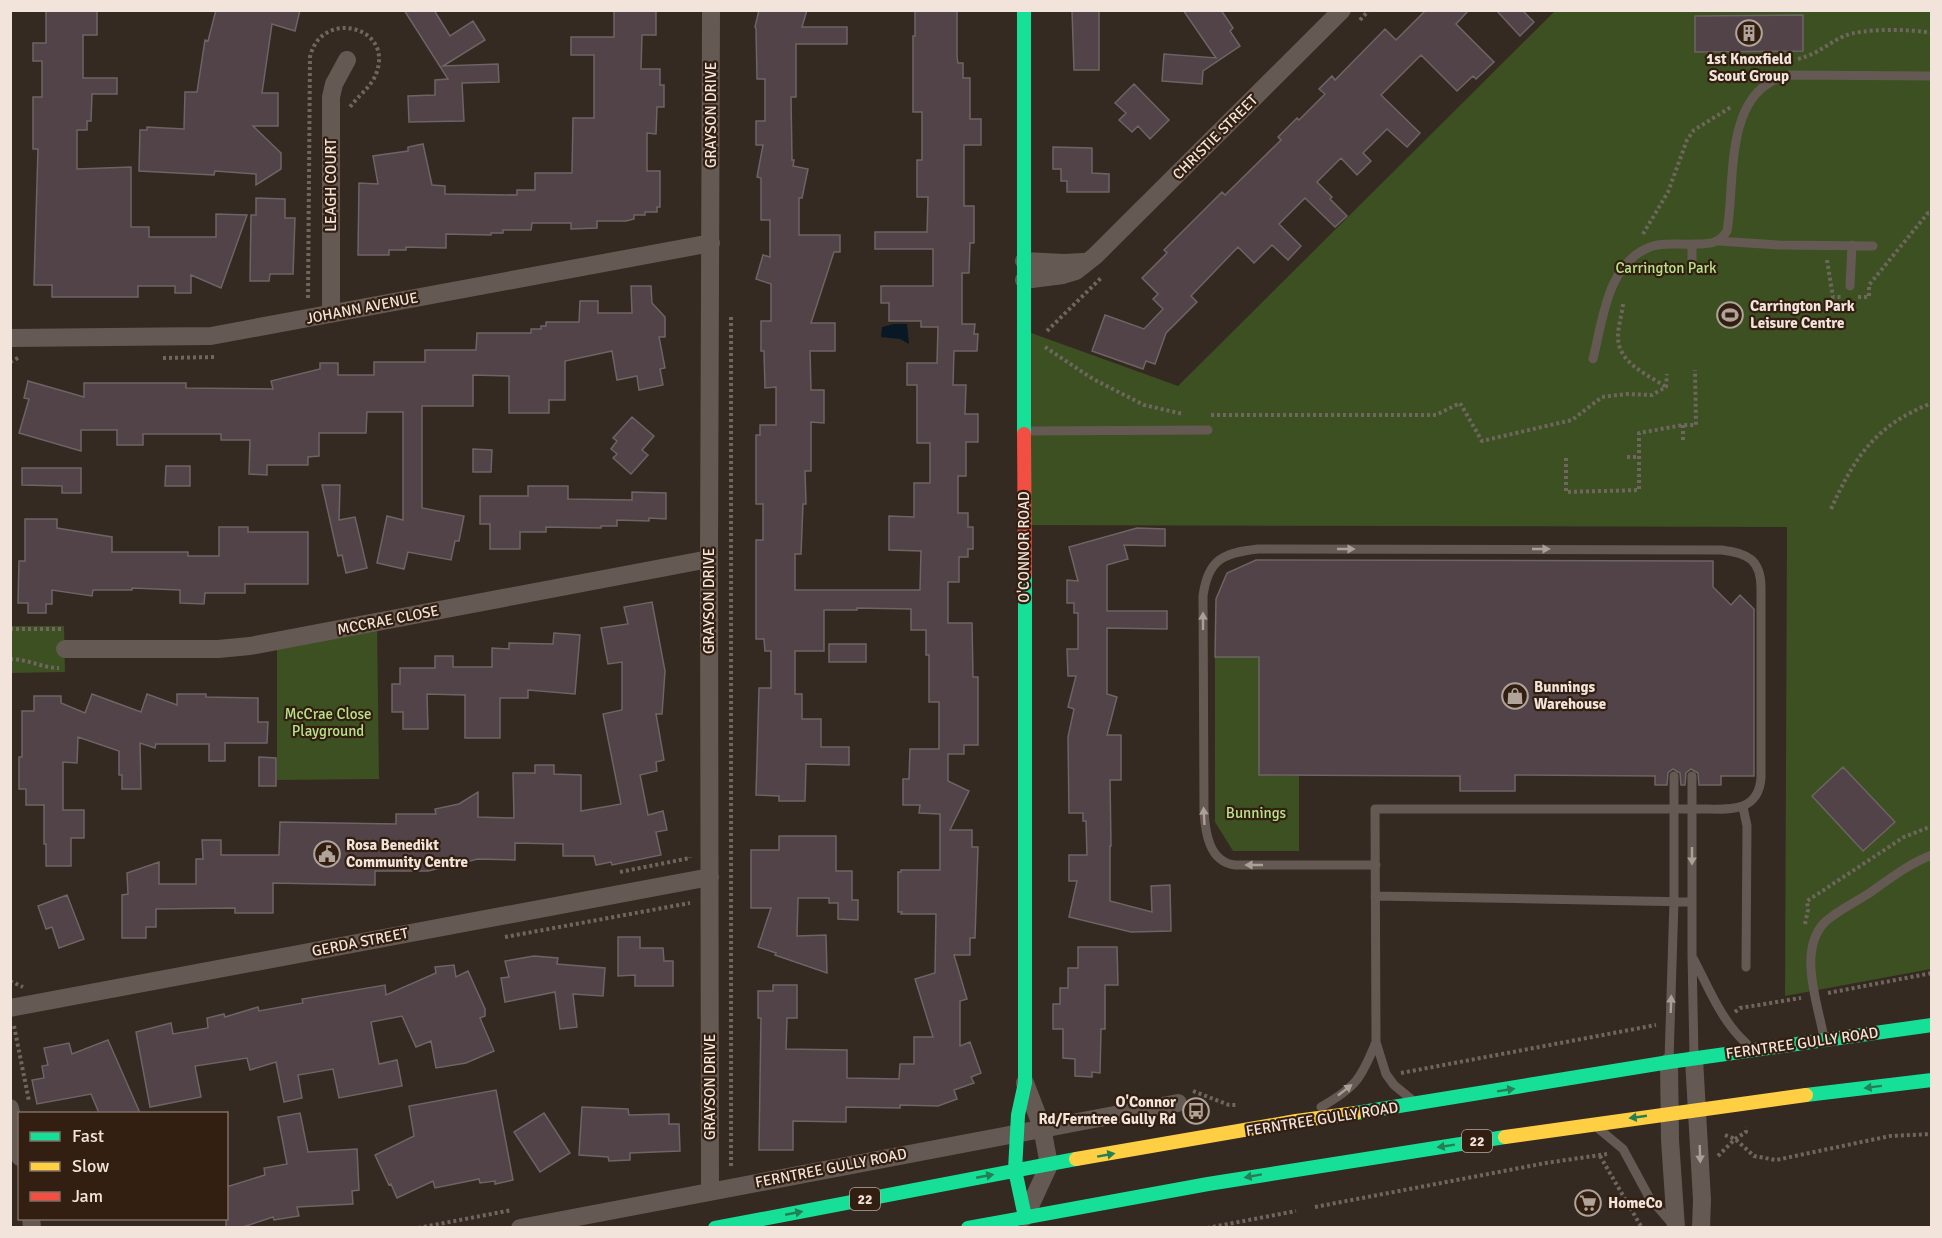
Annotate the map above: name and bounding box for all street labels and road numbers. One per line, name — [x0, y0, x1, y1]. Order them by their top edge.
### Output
street label: GRAYSON DRIVE — [702, 62, 720, 168]
street label: CHRISTIE STREET — [1169, 90, 1262, 183]
street label: LEAGH COURT — [322, 138, 340, 232]
street label: JOHANN AVENUE — [304, 288, 420, 328]
street label: O'CONNOR ROAD — [1015, 491, 1033, 603]
street label: GRAYSON DRIVE — [700, 548, 718, 654]
street label: MCCRAE CLOSE — [336, 601, 440, 639]
street label: GERDA STREET — [310, 924, 410, 960]
street label: FERNTREE GULLY ROAD — [1724, 1023, 1880, 1063]
street label: GRAYSON DRIVE — [701, 1034, 719, 1140]
street label: FERNTREE GULLY ROAD — [1245, 1098, 1399, 1140]
road number: 22 — [1462, 1130, 1492, 1152]
street label: FERNTREE GULLY ROAD — [754, 1144, 908, 1192]
road number: 22 — [850, 1188, 880, 1210]

